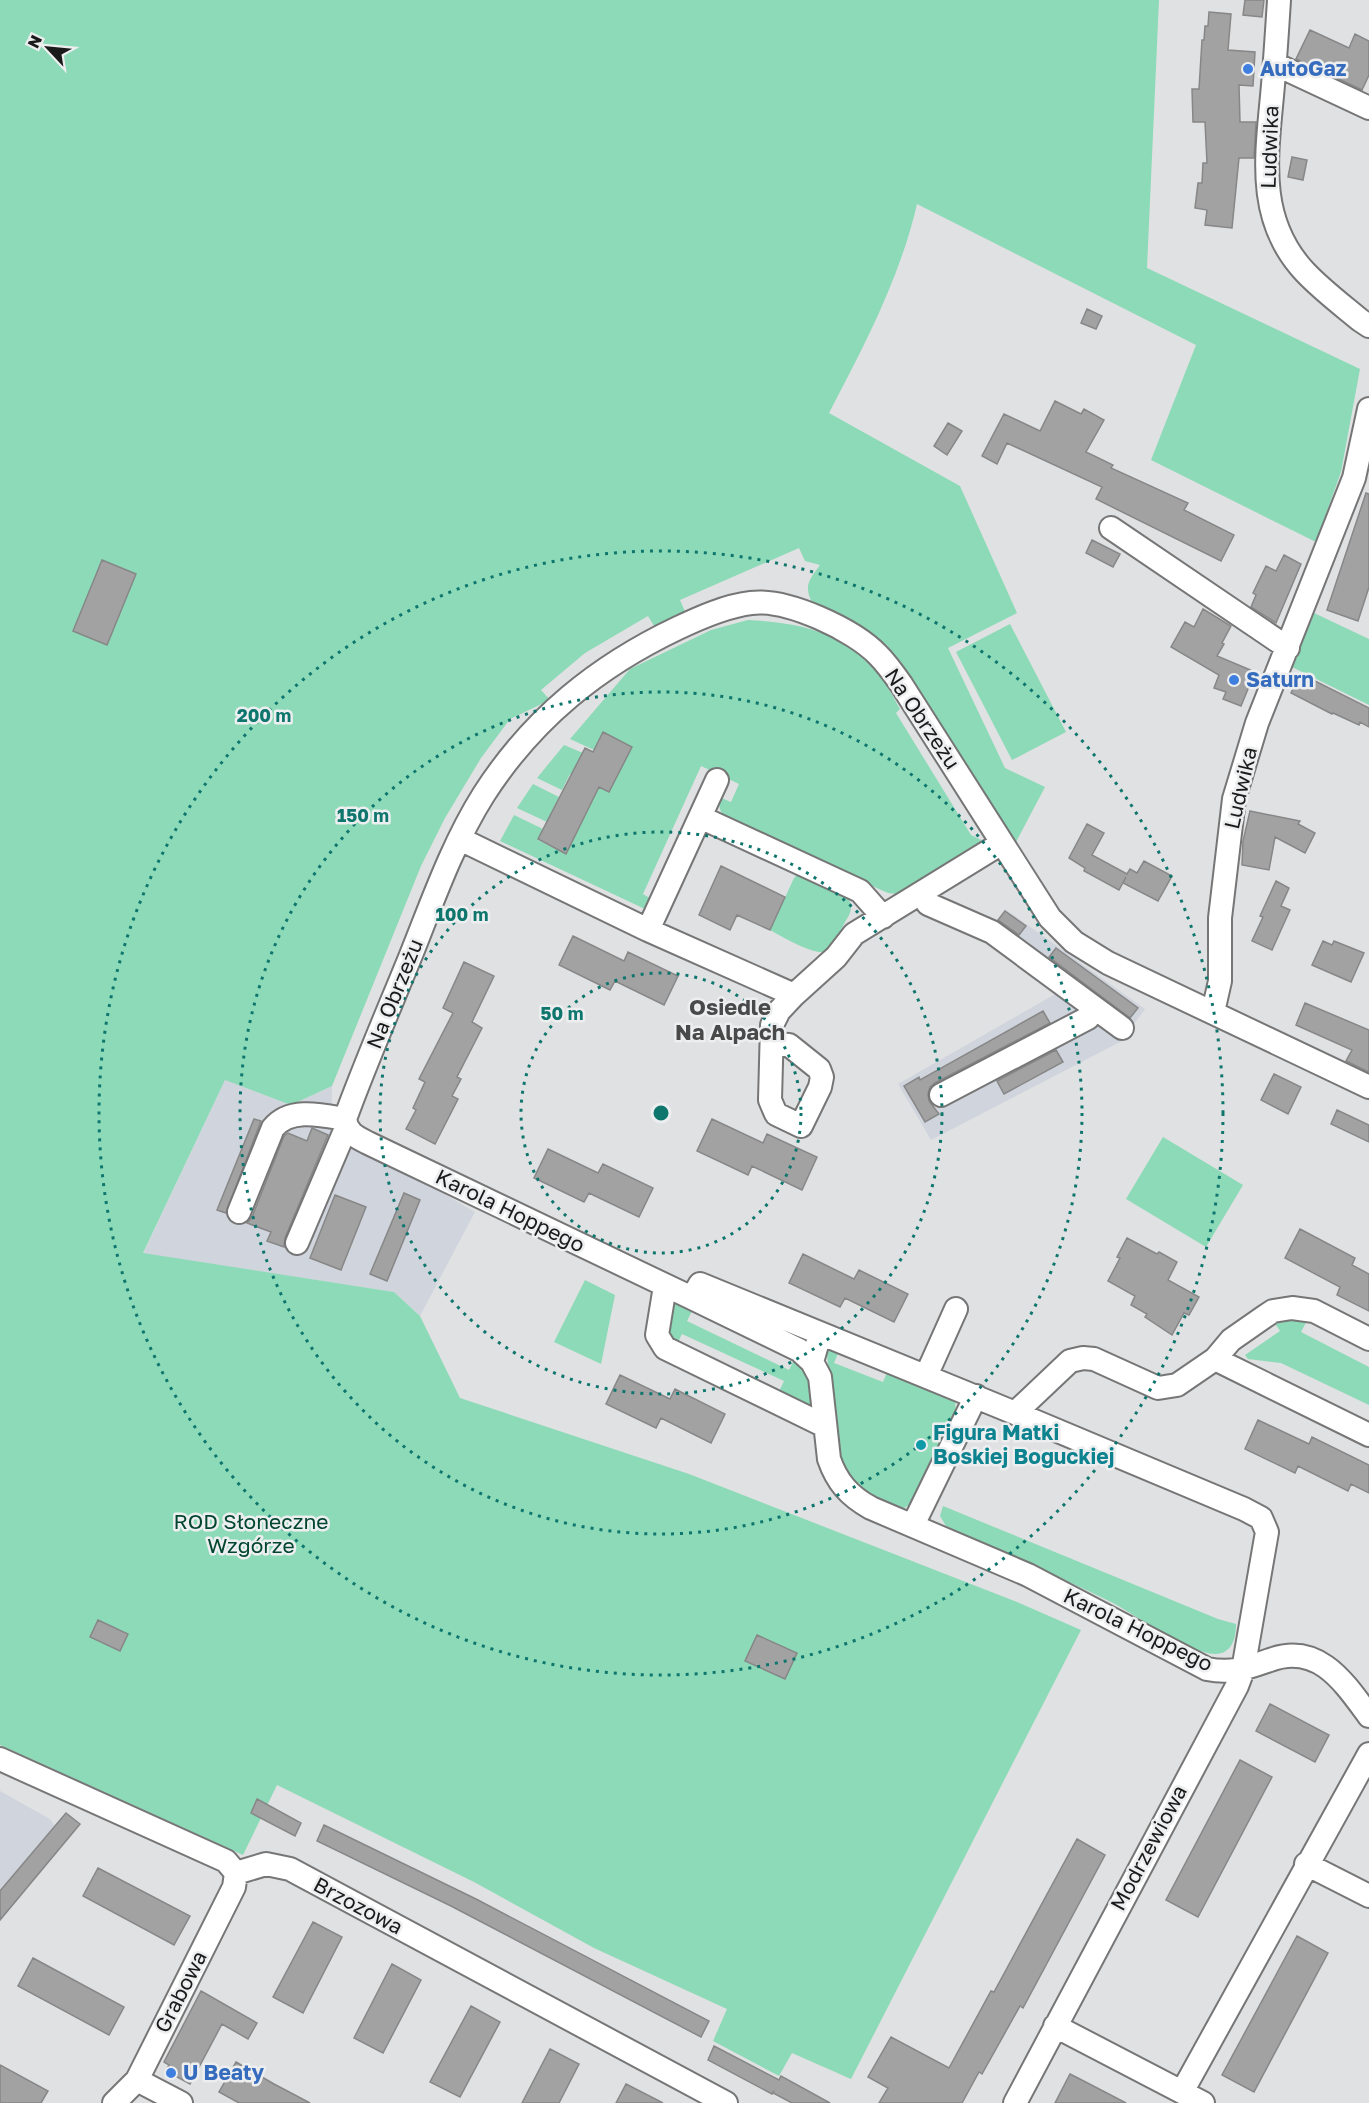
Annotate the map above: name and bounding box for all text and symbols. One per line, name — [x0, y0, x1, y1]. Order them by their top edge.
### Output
north arrow — [18, 18, 78, 78]
text: N — [23, 32, 46, 51]
place label: AutoGaz — [1260, 55, 1347, 81]
marker: AutoGaz — [1241, 62, 1255, 76]
street label: Ludwika — [1255, 105, 1283, 189]
street label: Na Obrzeżu — [880, 663, 966, 774]
place label: Saturn — [1246, 666, 1314, 692]
marker: Saturn — [1227, 673, 1241, 687]
text: 200 m — [237, 704, 291, 726]
street label: Ludwika — [1218, 744, 1262, 831]
text: 150 m — [337, 804, 389, 826]
text: 100 m — [436, 903, 488, 925]
street label: Na Obrzeżu — [360, 935, 428, 1052]
district label: Osiedle Na Alpach — [675, 993, 785, 1045]
text: 50 m — [541, 1002, 583, 1024]
centre of rings — [651, 1103, 671, 1123]
street label: Karola Hoppego — [432, 1163, 589, 1257]
place label: Figura Matki Boskiej Boguckiej — [933, 1419, 1114, 1469]
marker: Figura Matki Boskiej Boguckiej — [914, 1438, 928, 1452]
park label: ROD Słoneczne Wzgórze — [173, 1508, 329, 1558]
street label: Karola Hoppego — [1060, 1582, 1217, 1676]
street label: Modrzewiowa — [1104, 1780, 1192, 1915]
street label: Brzozowa — [309, 1871, 408, 1939]
street label: Grabowa — [148, 1946, 212, 2037]
place label: U Beaty — [183, 2059, 265, 2085]
marker: U Beaty — [164, 2066, 178, 2080]

